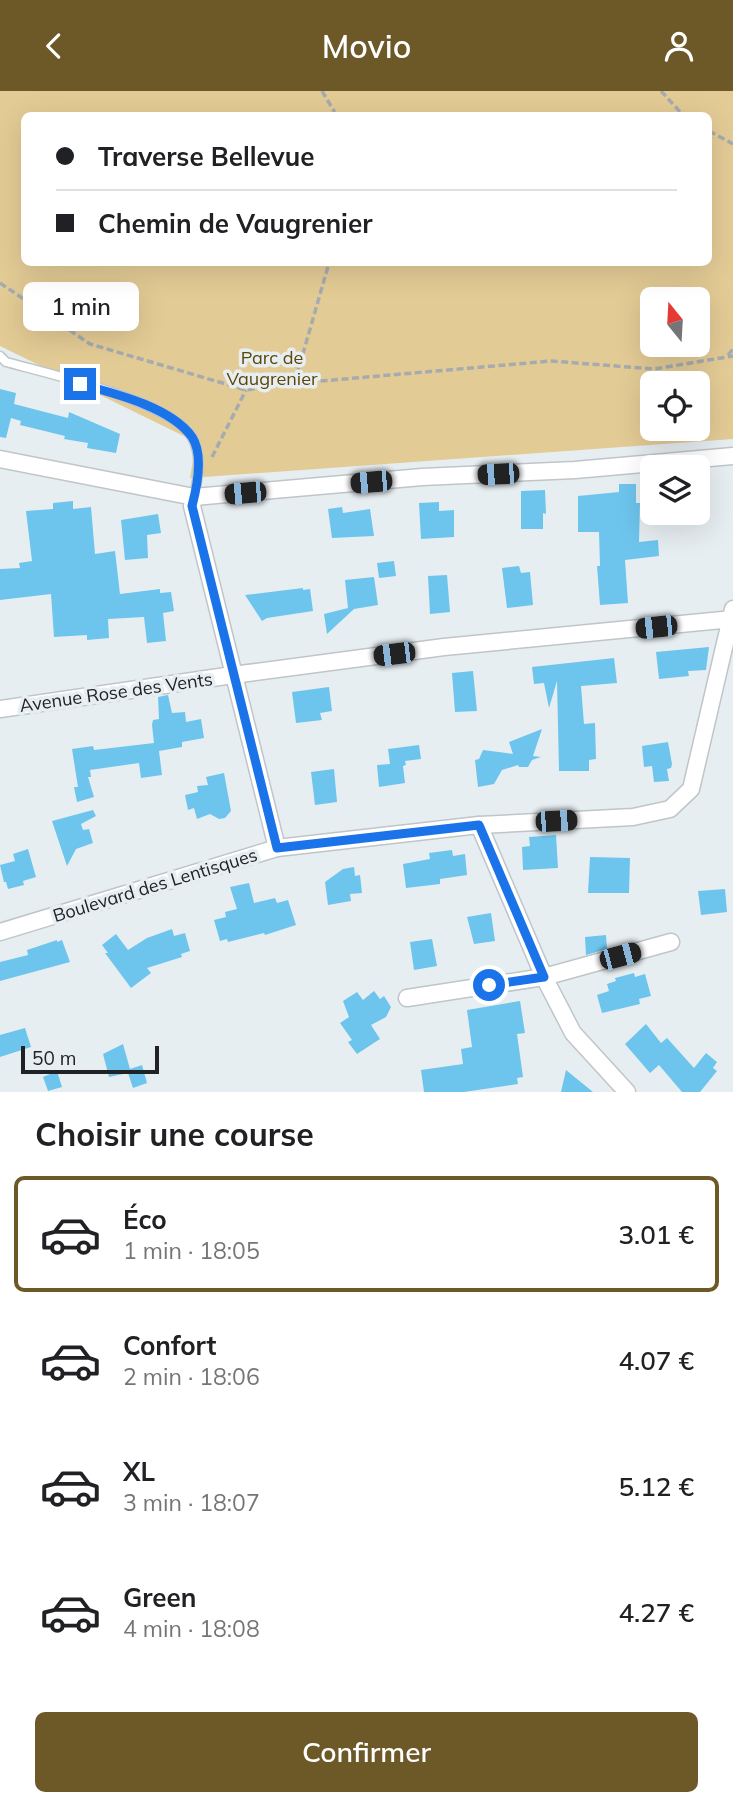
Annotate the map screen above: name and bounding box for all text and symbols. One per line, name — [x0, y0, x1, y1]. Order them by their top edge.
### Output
text: Movio — [322, 26, 411, 66]
icon: back — [35, 27, 73, 65]
icon: person — [660, 27, 698, 65]
text: Traverse Bellevue — [98, 140, 314, 173]
text: Chemin de Vaugrenier — [98, 207, 372, 240]
callout: 1 min — [22, 282, 138, 331]
north arrow — [640, 287, 710, 357]
map controls — [640, 287, 710, 525]
text: 1 min — [51, 292, 111, 321]
park label: Parc de Vaugrenier — [227, 346, 318, 390]
route end — [64, 368, 96, 400]
button: locate — [640, 371, 710, 441]
button: layers — [640, 455, 710, 525]
car — [477, 462, 520, 486]
car — [350, 470, 393, 494]
car — [224, 481, 267, 505]
car — [635, 614, 678, 640]
car — [372, 641, 417, 667]
street label: Avenue Rose des Vents — [18, 667, 214, 717]
car — [535, 809, 578, 833]
street label: Boulevard des Lentisques — [50, 843, 260, 927]
car — [597, 940, 644, 972]
route start — [473, 969, 505, 1001]
scale bar — [21, 1043, 159, 1075]
text: 50 m — [32, 1046, 76, 1070]
text: Choisir une course — [35, 1114, 314, 1154]
icon: car — [39, 1203, 102, 1266]
text: Éco — [123, 1203, 167, 1236]
text: 3.01 € — [618, 1218, 694, 1251]
text: 1 min · 18:05 — [123, 1236, 260, 1265]
icon: car — [39, 1329, 102, 1392]
text: Confort — [123, 1329, 216, 1362]
text: 4.07 € — [618, 1344, 694, 1377]
text: 2 min · 18:06 — [123, 1362, 260, 1391]
icon: car — [39, 1455, 102, 1518]
text: XL — [123, 1455, 155, 1488]
text: 5.12 € — [618, 1470, 694, 1503]
text: 3 min · 18:07 — [123, 1488, 260, 1517]
icon: car — [39, 1581, 102, 1644]
text: Green — [123, 1581, 196, 1614]
text: 4.27 € — [618, 1596, 694, 1629]
text: 4 min · 18:08 — [123, 1614, 260, 1643]
button: Confirmer — [35, 1712, 698, 1792]

